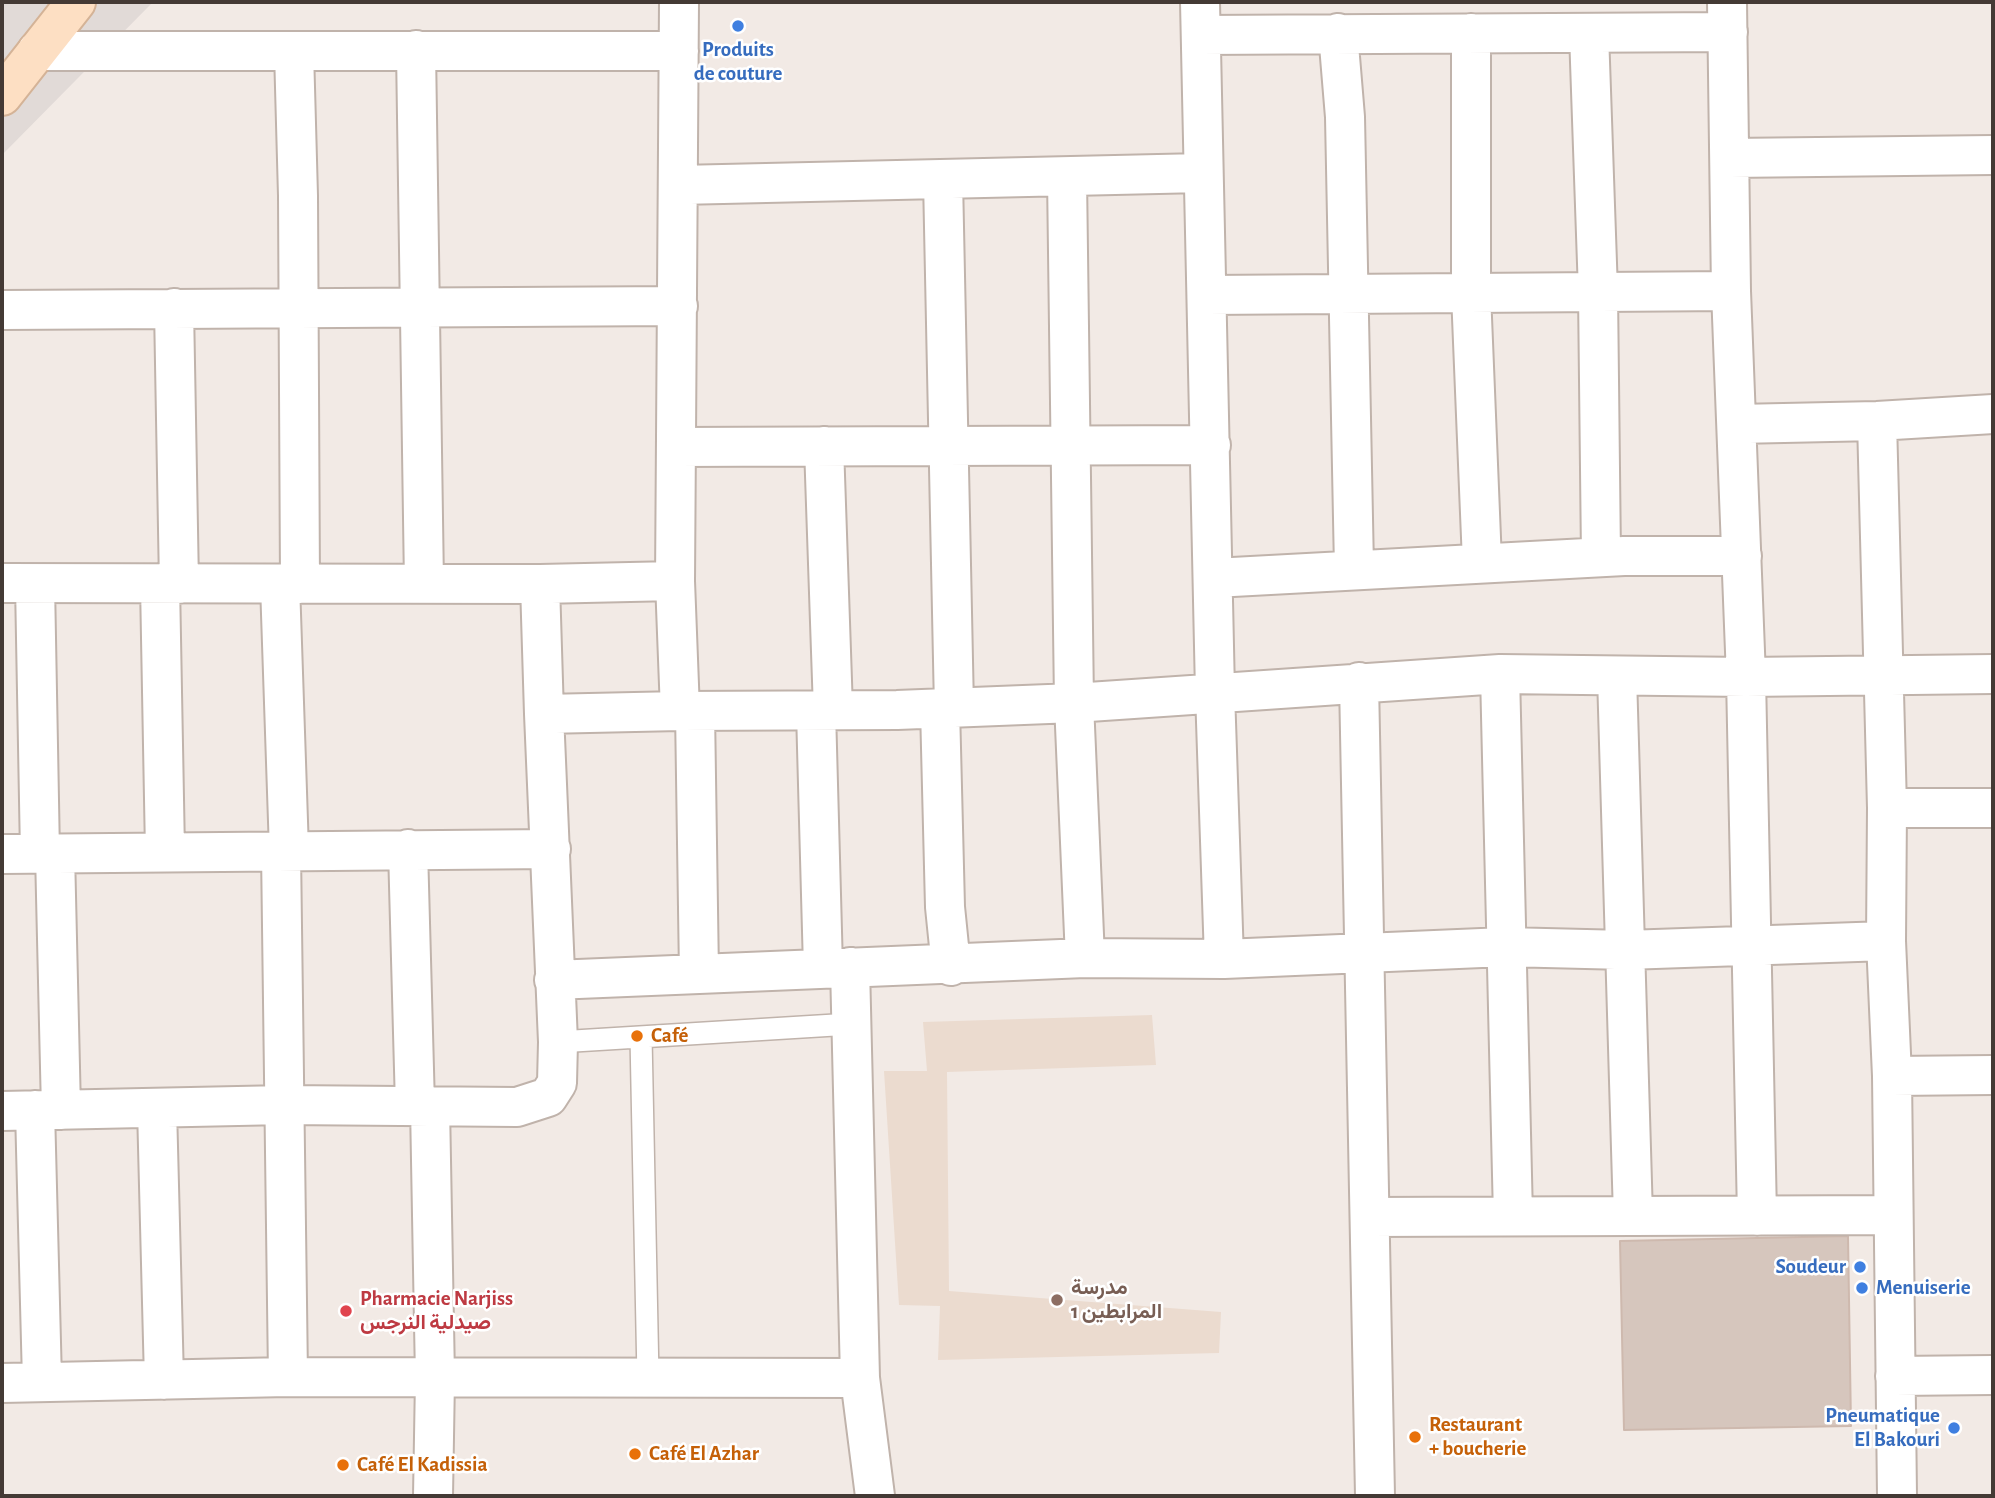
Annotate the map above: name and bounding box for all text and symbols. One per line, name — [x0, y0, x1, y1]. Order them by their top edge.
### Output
marker: Produits de couture — [730, 18, 746, 34]
place label: Produits de couture — [694, 37, 782, 87]
place label: Café — [651, 1023, 688, 1049]
marker: Café — [629, 1028, 645, 1044]
place label: Soudeur — [1775, 1254, 1846, 1280]
marker: Soudeur — [1852, 1259, 1868, 1275]
place label: مدرسة المرابطين 1 — [1071, 1275, 1162, 1325]
place label: Menuiserie — [1876, 1275, 1971, 1301]
marker: Menuiserie — [1854, 1280, 1870, 1296]
place label: Pharmacie Narjiss صيدلية النرجس — [360, 1286, 513, 1336]
marker: مدرسة المرابطين 1 — [1049, 1292, 1065, 1308]
marker: Pharmacie Narjiss صيدلية النرجس — [338, 1303, 354, 1319]
place label: Pneumatique El Bakouri — [1825, 1403, 1940, 1453]
place label: Restaurant + boucherie — [1429, 1412, 1526, 1462]
marker: Pneumatique El Bakouri — [1946, 1420, 1962, 1436]
marker: Restaurant + boucherie — [1407, 1429, 1423, 1445]
place label: Café El Azhar — [649, 1441, 759, 1467]
marker: Café El Azhar — [627, 1446, 643, 1462]
place label: Café El Kadissia — [357, 1452, 487, 1478]
marker: Café El Kadissia — [335, 1457, 351, 1473]

